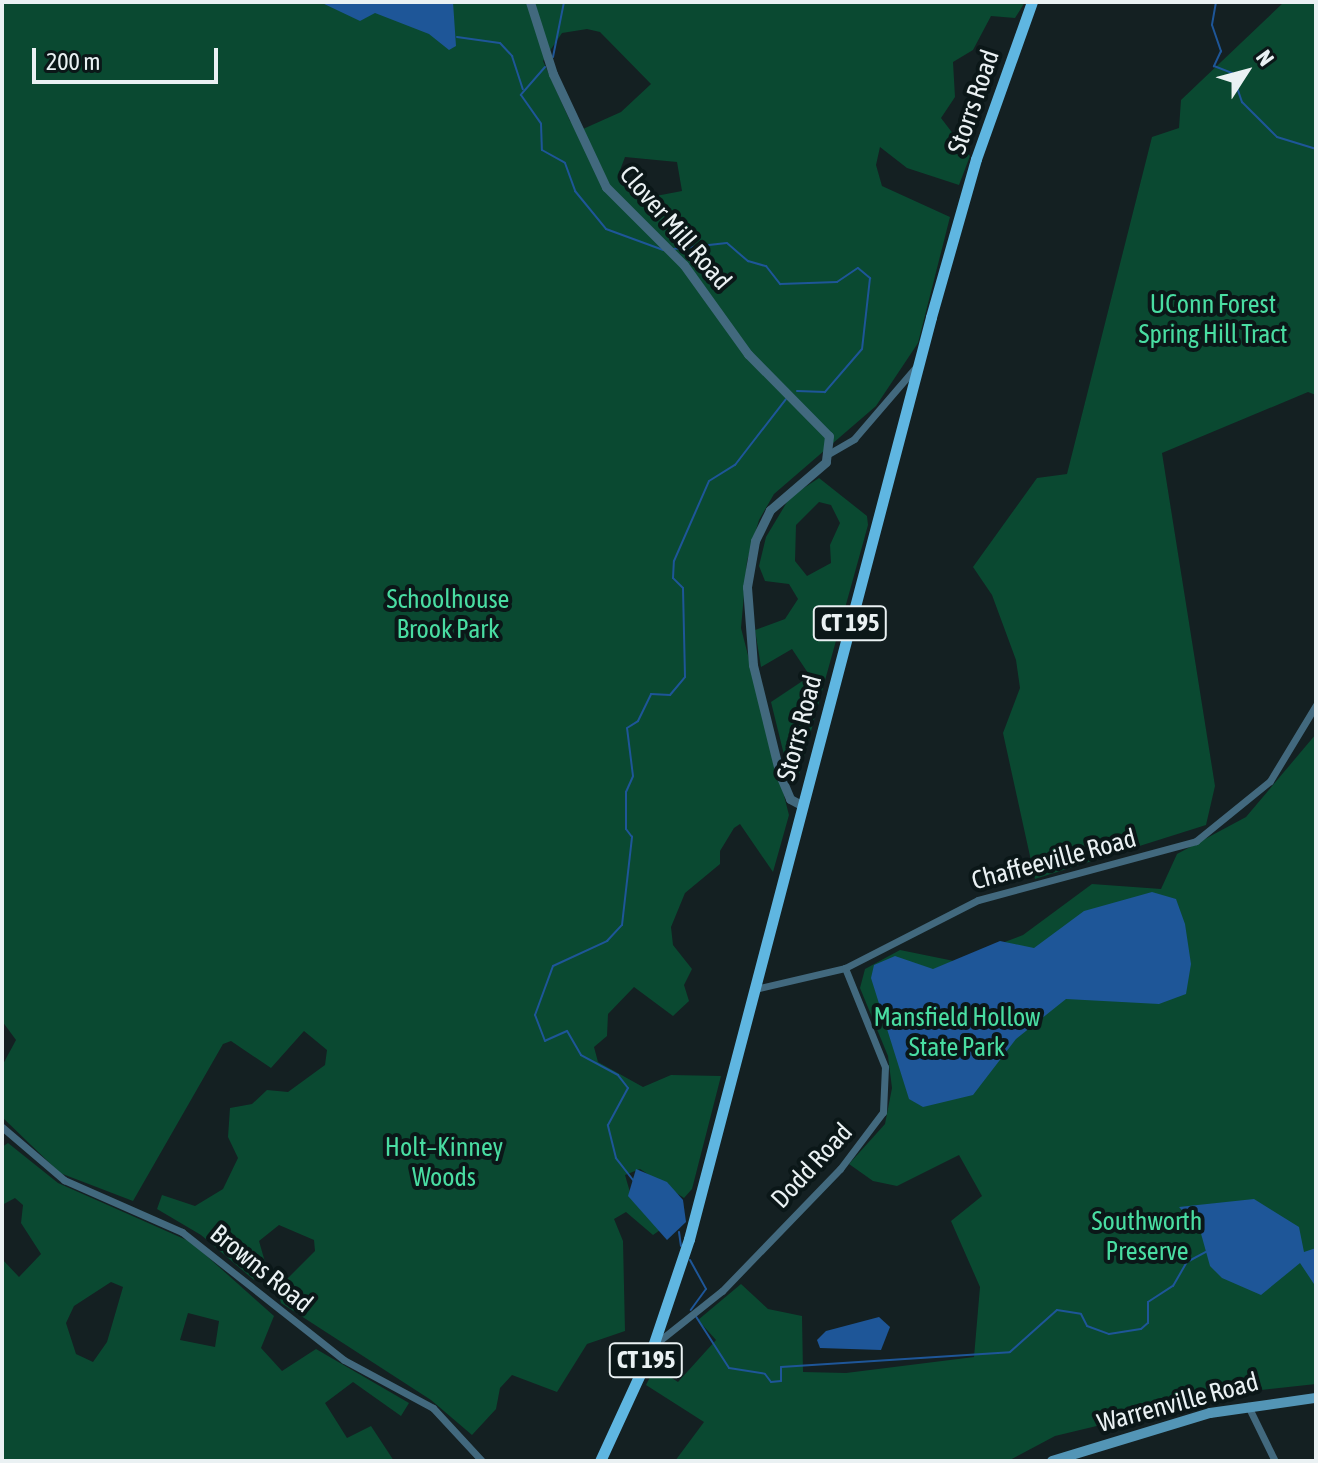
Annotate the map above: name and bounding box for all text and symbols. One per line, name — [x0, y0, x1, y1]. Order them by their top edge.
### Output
scale bar — [36, 32, 222, 82]
north arrow — [1206, 32, 1286, 112]
text: N — [1251, 45, 1280, 71]
street label: Storrs Road — [942, 46, 1006, 158]
text: 200 m — [46, 48, 100, 75]
street label: Clover Mill Road — [613, 160, 737, 296]
park label: UConn Forest Spring Hill Tract — [1139, 289, 1287, 350]
park label: Schoolhouse Brook Park — [387, 584, 509, 646]
road number: CT 195 — [812, 603, 888, 643]
street label: Storrs Road — [771, 672, 829, 784]
street label: Chaffeeville Road — [968, 823, 1140, 897]
park label: Mansfield Hollow State Park — [873, 1002, 1041, 1064]
street label: Dodd Road — [765, 1117, 859, 1215]
park label: Holt–Kinney Woods — [385, 1132, 503, 1194]
park label: Southworth Preserve — [1092, 1206, 1202, 1268]
street label: Browns Road — [204, 1218, 318, 1320]
road number: CT 195 — [608, 1340, 684, 1380]
street label: Warrenville Road — [1094, 1367, 1262, 1439]

